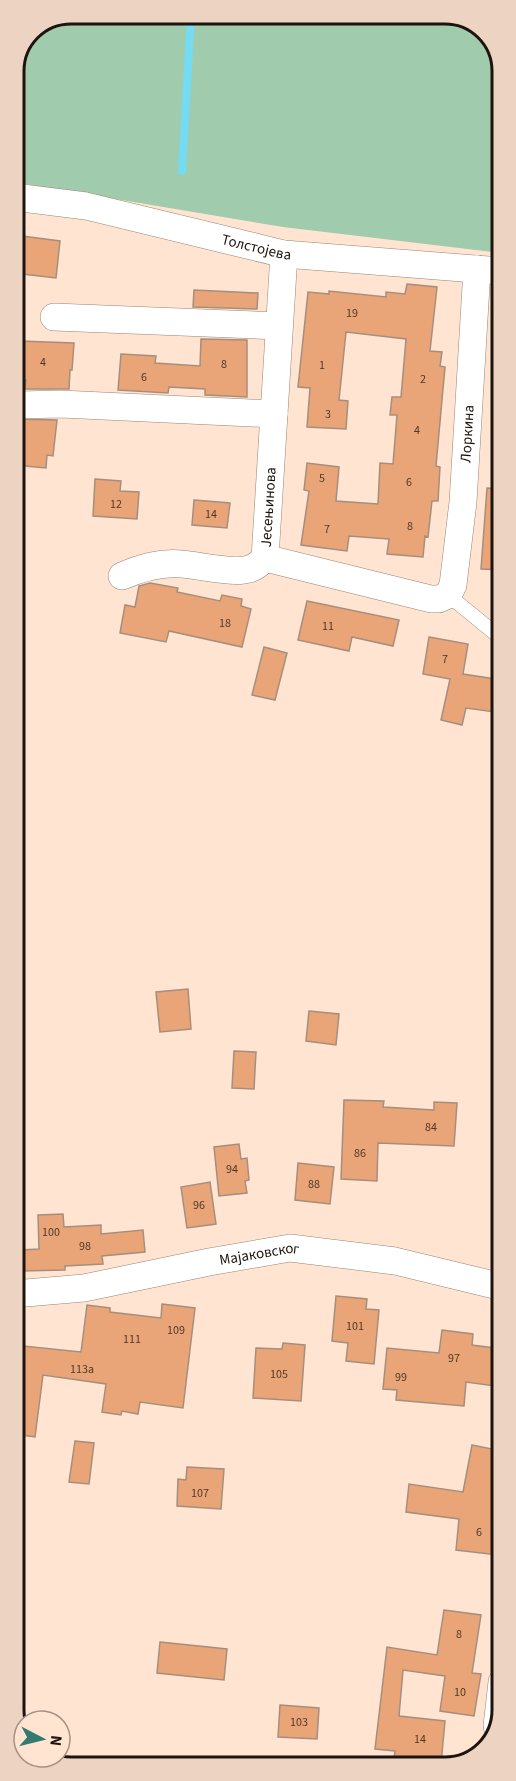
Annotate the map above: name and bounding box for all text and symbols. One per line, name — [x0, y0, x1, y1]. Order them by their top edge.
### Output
street label: Толстојева — [219, 229, 292, 265]
house number: 19 — [346, 305, 358, 322]
house number: 4 — [40, 354, 46, 371]
house number: 8 — [221, 356, 227, 373]
house number: 1 — [319, 357, 325, 374]
house number: 6 — [141, 369, 147, 386]
house number: 2 — [420, 371, 426, 388]
street label: Лоркина — [455, 404, 479, 463]
house number: 3 — [325, 406, 331, 423]
house number: 4 — [414, 422, 420, 439]
street label: Јесењинова — [255, 466, 281, 548]
house number: 5 — [319, 470, 325, 487]
house number: 6 — [406, 474, 412, 491]
house number: 12 — [110, 496, 122, 513]
house number: 14 — [205, 506, 217, 523]
house number: 8 — [407, 518, 413, 535]
house number: 7 — [324, 521, 330, 538]
house number: 18 — [219, 615, 231, 632]
house number: 11 — [322, 618, 334, 635]
house number: 7 — [442, 651, 448, 668]
house number: 84 — [425, 1119, 437, 1136]
house number: 86 — [354, 1145, 366, 1162]
house number: 94 — [226, 1161, 238, 1178]
house number: 88 — [308, 1176, 320, 1193]
house number: 96 — [193, 1197, 205, 1214]
house number: 100 — [42, 1224, 60, 1241]
street label: Мајаковског — [218, 1237, 301, 1271]
house number: 98 — [79, 1238, 91, 1255]
house number: 101 — [346, 1318, 364, 1335]
house number: 109 — [167, 1322, 185, 1339]
house number: 111 — [123, 1331, 141, 1348]
house number: 97 — [448, 1350, 460, 1367]
house number: 113a — [70, 1361, 94, 1378]
house number: 105 — [270, 1366, 288, 1383]
house number: 99 — [395, 1369, 407, 1386]
house number: 107 — [191, 1485, 209, 1502]
house number: 6 — [476, 1524, 482, 1541]
house number: 8 — [456, 1626, 462, 1643]
house number: 10 — [454, 1684, 466, 1701]
north arrow — [12, 1709, 72, 1769]
house number: 103 — [290, 1714, 308, 1731]
house number: 14 — [414, 1731, 426, 1748]
text: N — [44, 1734, 67, 1747]

